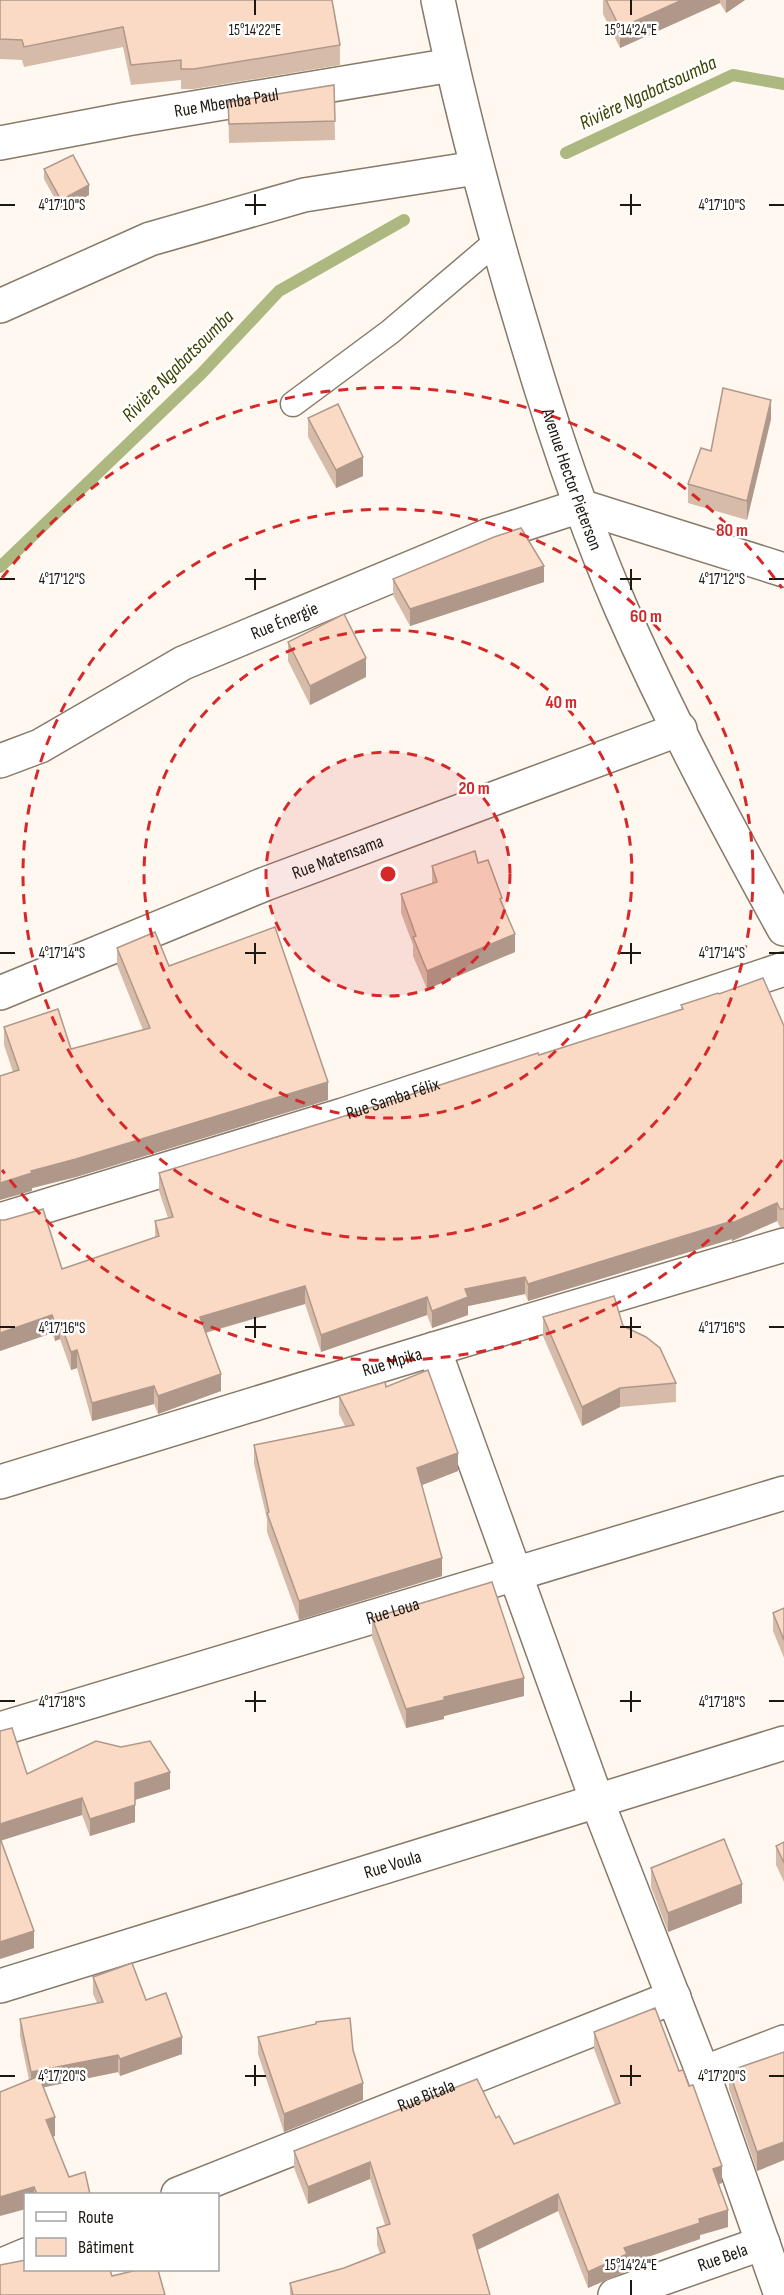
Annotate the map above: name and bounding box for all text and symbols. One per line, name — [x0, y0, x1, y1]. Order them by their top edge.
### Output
text: 15°14'22"E — [229, 21, 281, 40]
text: 15°14'24"E — [605, 21, 657, 40]
water label: Rivière Ngabatsoumba — [576, 51, 720, 135]
street label: Rue Mbemba Paul — [173, 83, 280, 121]
text: 4°17'10"S — [39, 196, 85, 215]
text: 4°17'10"S — [699, 196, 745, 215]
water label: Rivière Ngabatsoumba — [117, 305, 239, 427]
street label: Avenue Hector Pieterson — [537, 405, 607, 553]
text: 80 m — [716, 520, 748, 541]
text: 4°17'12"S — [39, 570, 85, 589]
text: 4°17'12"S — [699, 570, 745, 589]
street label: Rue Énergie — [248, 597, 321, 644]
text: 60 m — [630, 606, 662, 627]
text: 40 m — [545, 692, 577, 713]
text: 20 m — [458, 778, 490, 799]
street label: Rue Matensama — [289, 830, 386, 883]
centre of rings — [378, 864, 398, 884]
text: 4°17'14"S — [39, 944, 85, 963]
text: 4°17'14"S — [699, 944, 745, 963]
street label: Rue Samba Félix — [343, 1073, 442, 1124]
text: 4°17'16"S — [39, 1319, 85, 1338]
text: 4°17'16"S — [699, 1319, 745, 1338]
street label: Rue Mpika — [360, 1343, 424, 1381]
street label: Rue Loua — [364, 1593, 422, 1629]
text: 4°17'18"S — [39, 1693, 85, 1712]
text: 4°17'18"S — [699, 1693, 745, 1712]
street label: Rue Voula — [361, 1846, 424, 1883]
text: 4°17'20"S — [38, 2067, 86, 2086]
text: 4°17'20"S — [698, 2067, 746, 2086]
street label: Rue Bitala — [394, 2075, 458, 2116]
legend — [24, 2193, 219, 2271]
text: Route — [78, 2207, 114, 2228]
text: Bâtiment — [78, 2237, 134, 2258]
street label: Rue Bela — [695, 2239, 750, 2276]
text: 15°14'24"E — [605, 2256, 657, 2275]

